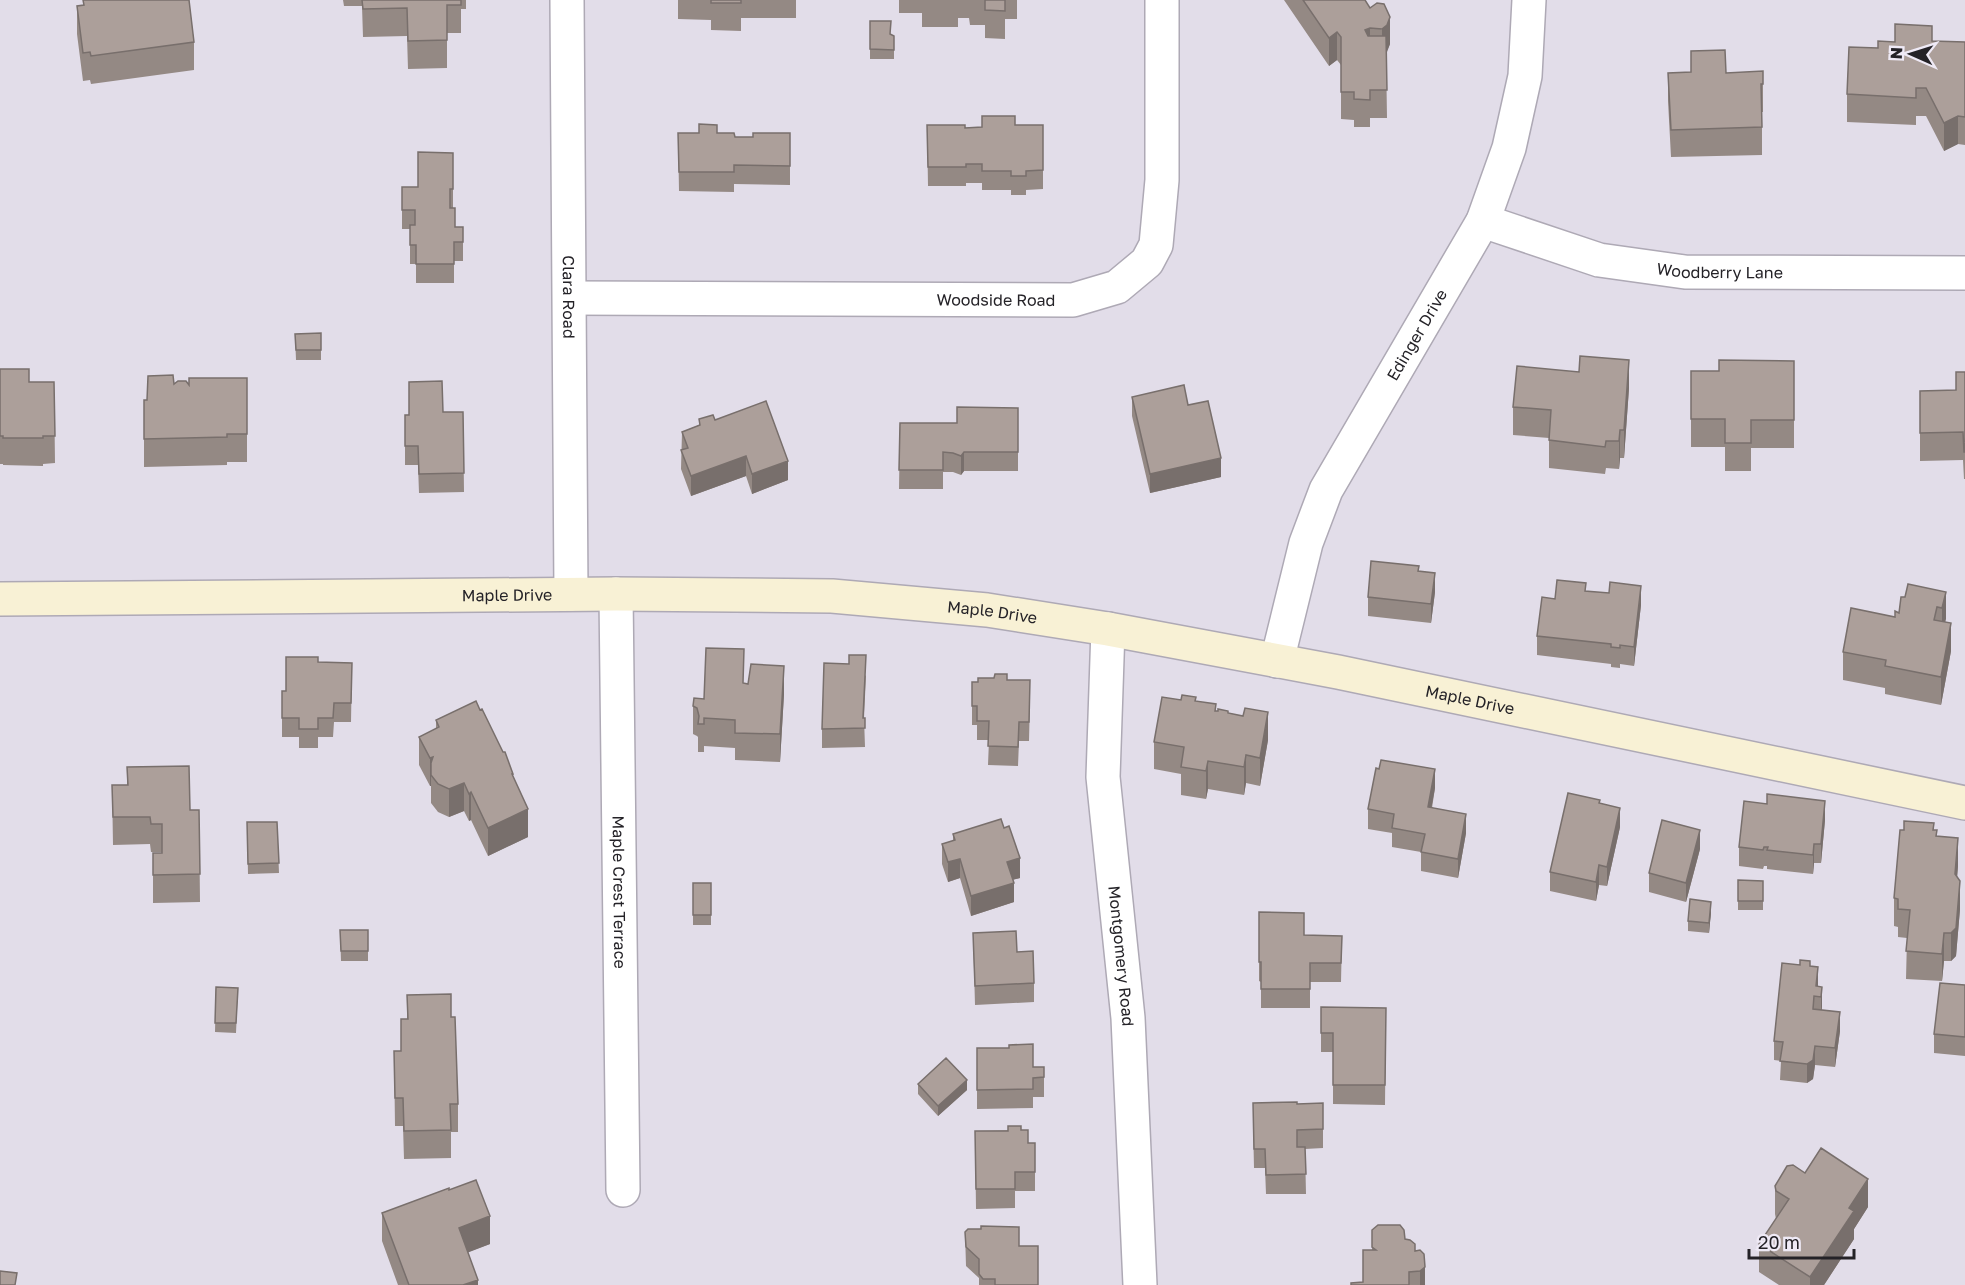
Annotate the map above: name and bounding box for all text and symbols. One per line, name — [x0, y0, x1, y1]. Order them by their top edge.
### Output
north arrow — [1881, 24, 1941, 84]
text: N — [1886, 47, 1906, 60]
street label: Clara Road — [559, 255, 579, 339]
street label: Woodberry Lane — [1656, 258, 1783, 282]
street label: Edinger Drive — [1382, 285, 1451, 384]
street label: Woodside Road — [936, 289, 1056, 310]
street label: Maple Drive — [462, 585, 552, 605]
street label: Maple Drive — [946, 596, 1039, 628]
street label: Maple Drive — [1424, 681, 1516, 719]
street label: Maple Crest Terrace — [609, 815, 630, 969]
street label: Montgomery Road — [1104, 885, 1138, 1027]
scale bar — [1749, 1222, 1854, 1260]
text: 20 m — [1758, 1231, 1800, 1253]

